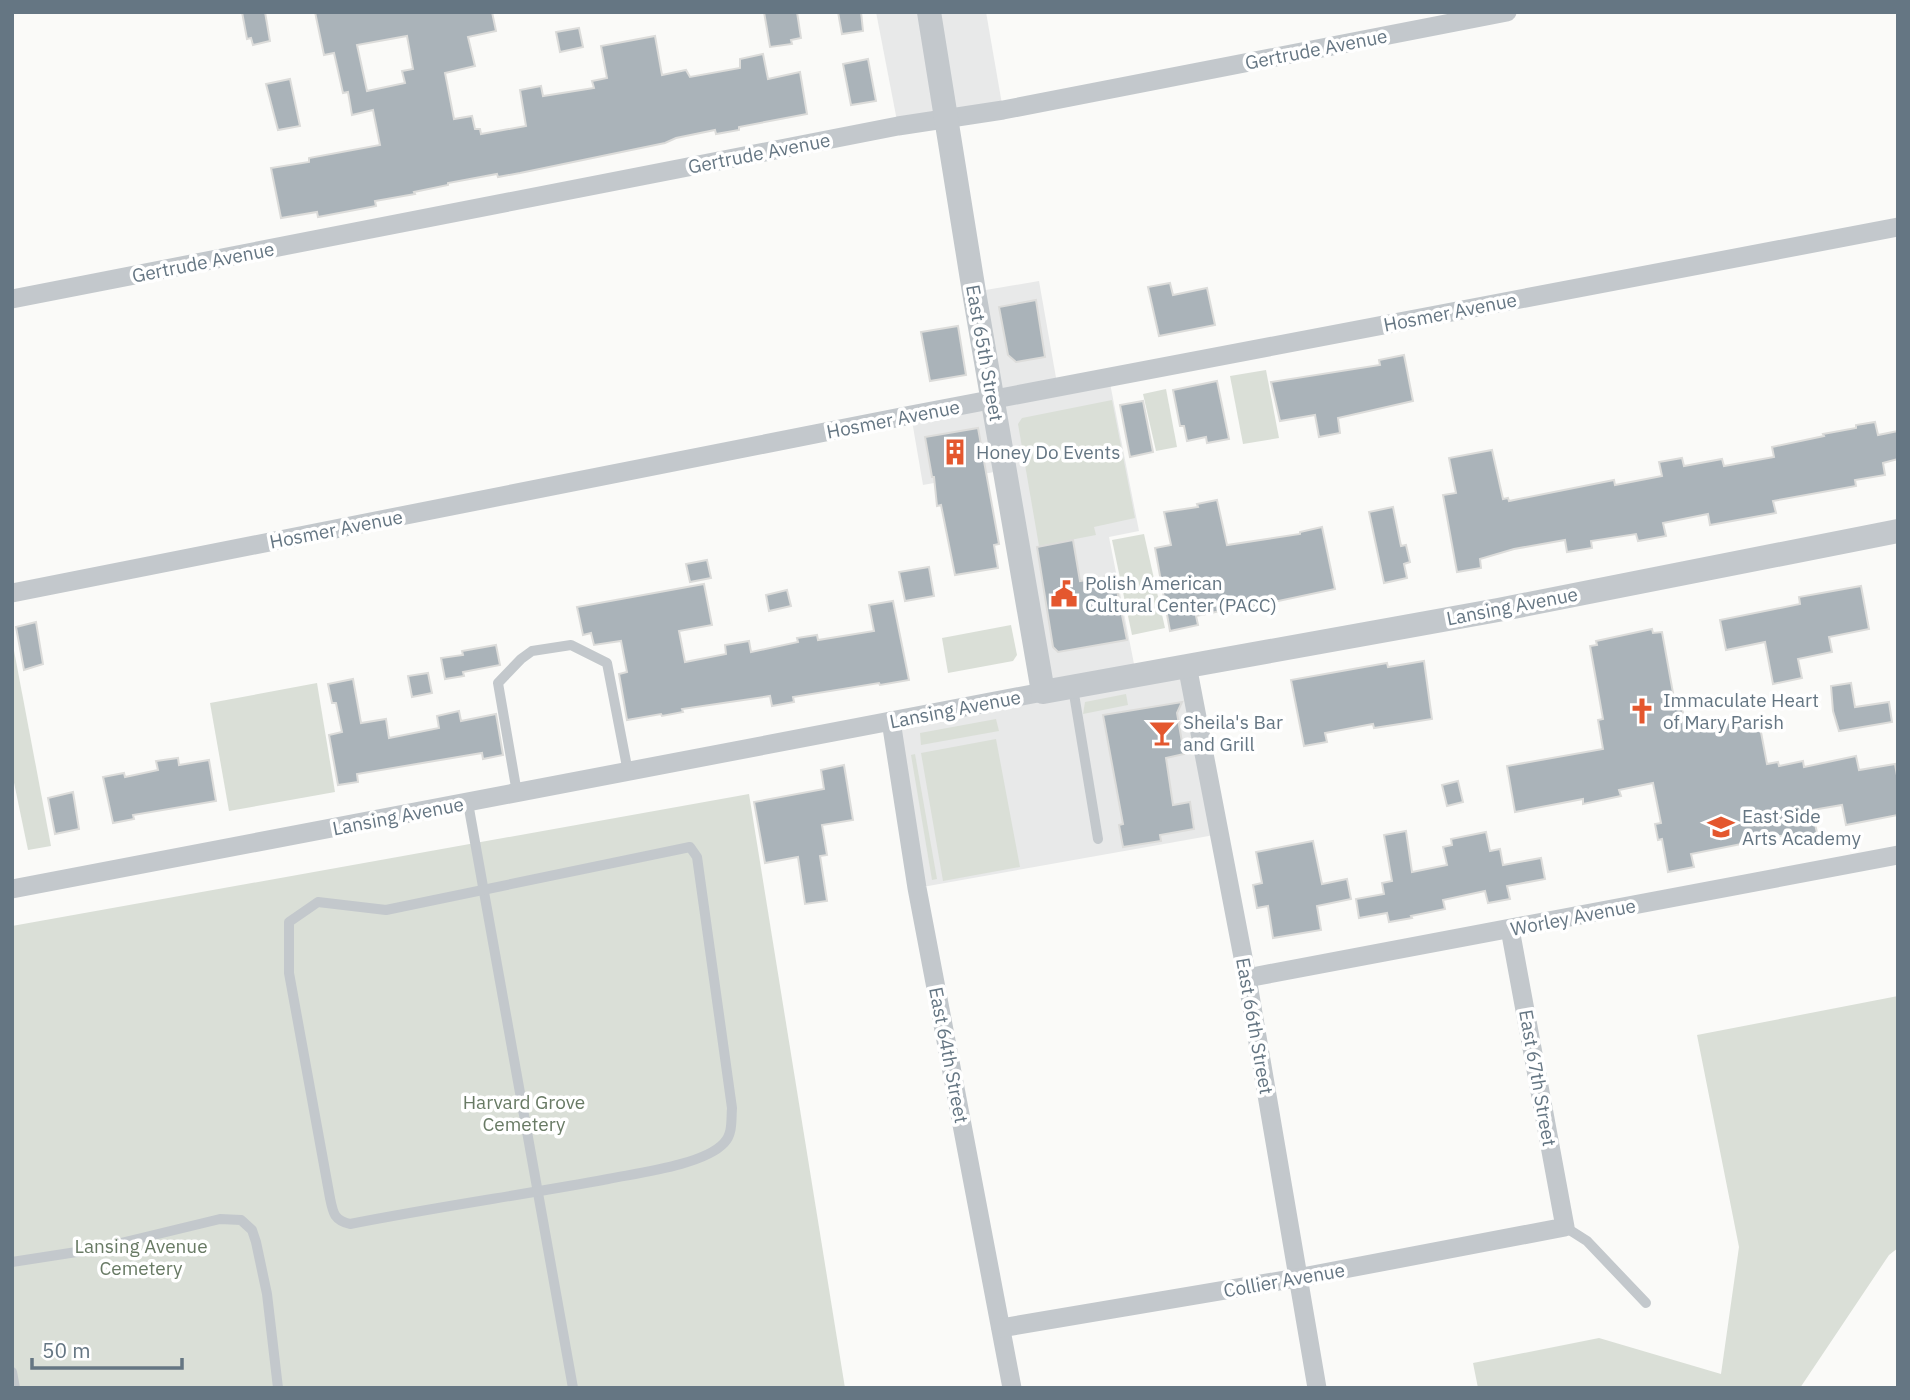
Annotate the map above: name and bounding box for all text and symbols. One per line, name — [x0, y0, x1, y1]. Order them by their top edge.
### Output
street label: Gertrude Avenue — [1243, 23, 1389, 75]
street label: Gertrude Avenue — [686, 127, 832, 179]
street label: Gertrude Avenue — [130, 236, 276, 288]
street label: East 65th Street — [961, 283, 1009, 423]
street label: Hosmer Avenue — [1381, 287, 1519, 337]
street label: Hosmer Avenue — [824, 394, 962, 444]
building icon: Honey Do Events — [940, 437, 970, 467]
place label: Honey Do Events — [976, 440, 1120, 464]
street label: Hosmer Avenue — [267, 504, 405, 554]
place label: Polish American Cultural Center (PACC) — [1085, 571, 1277, 617]
public building icon: Polish American Cultural Center (PACC) — [1049, 579, 1079, 609]
street label: Lansing Avenue — [1444, 582, 1580, 630]
street label: Lansing Avenue — [887, 685, 1023, 733]
place label: Immaculate Heart of Mary Parish — [1663, 688, 1819, 734]
church icon: Immaculate Heart of Mary Parish — [1627, 696, 1657, 726]
place label: Sheila's Bar and Grill — [1183, 710, 1283, 756]
bar icon: Sheila's Bar and Grill — [1147, 718, 1177, 748]
street label: Lansing Avenue — [330, 792, 466, 840]
place label: East Side Arts Academy — [1742, 804, 1861, 850]
school or university icon: East Side Arts Academy — [1706, 812, 1736, 842]
street label: Worley Avenue — [1508, 893, 1638, 941]
street label: East 66th Street — [1231, 956, 1279, 1096]
street label: East 64th Street — [924, 985, 974, 1125]
street label: East 67th Street — [1514, 1008, 1562, 1148]
park label: Harvard Grove Cemetery — [463, 1090, 585, 1136]
park label: Lansing Avenue Cemetery — [74, 1234, 208, 1280]
street label: Collier Avenue — [1221, 1258, 1347, 1302]
scale bar — [32, 1326, 182, 1370]
text: 50 m — [42, 1336, 91, 1364]

